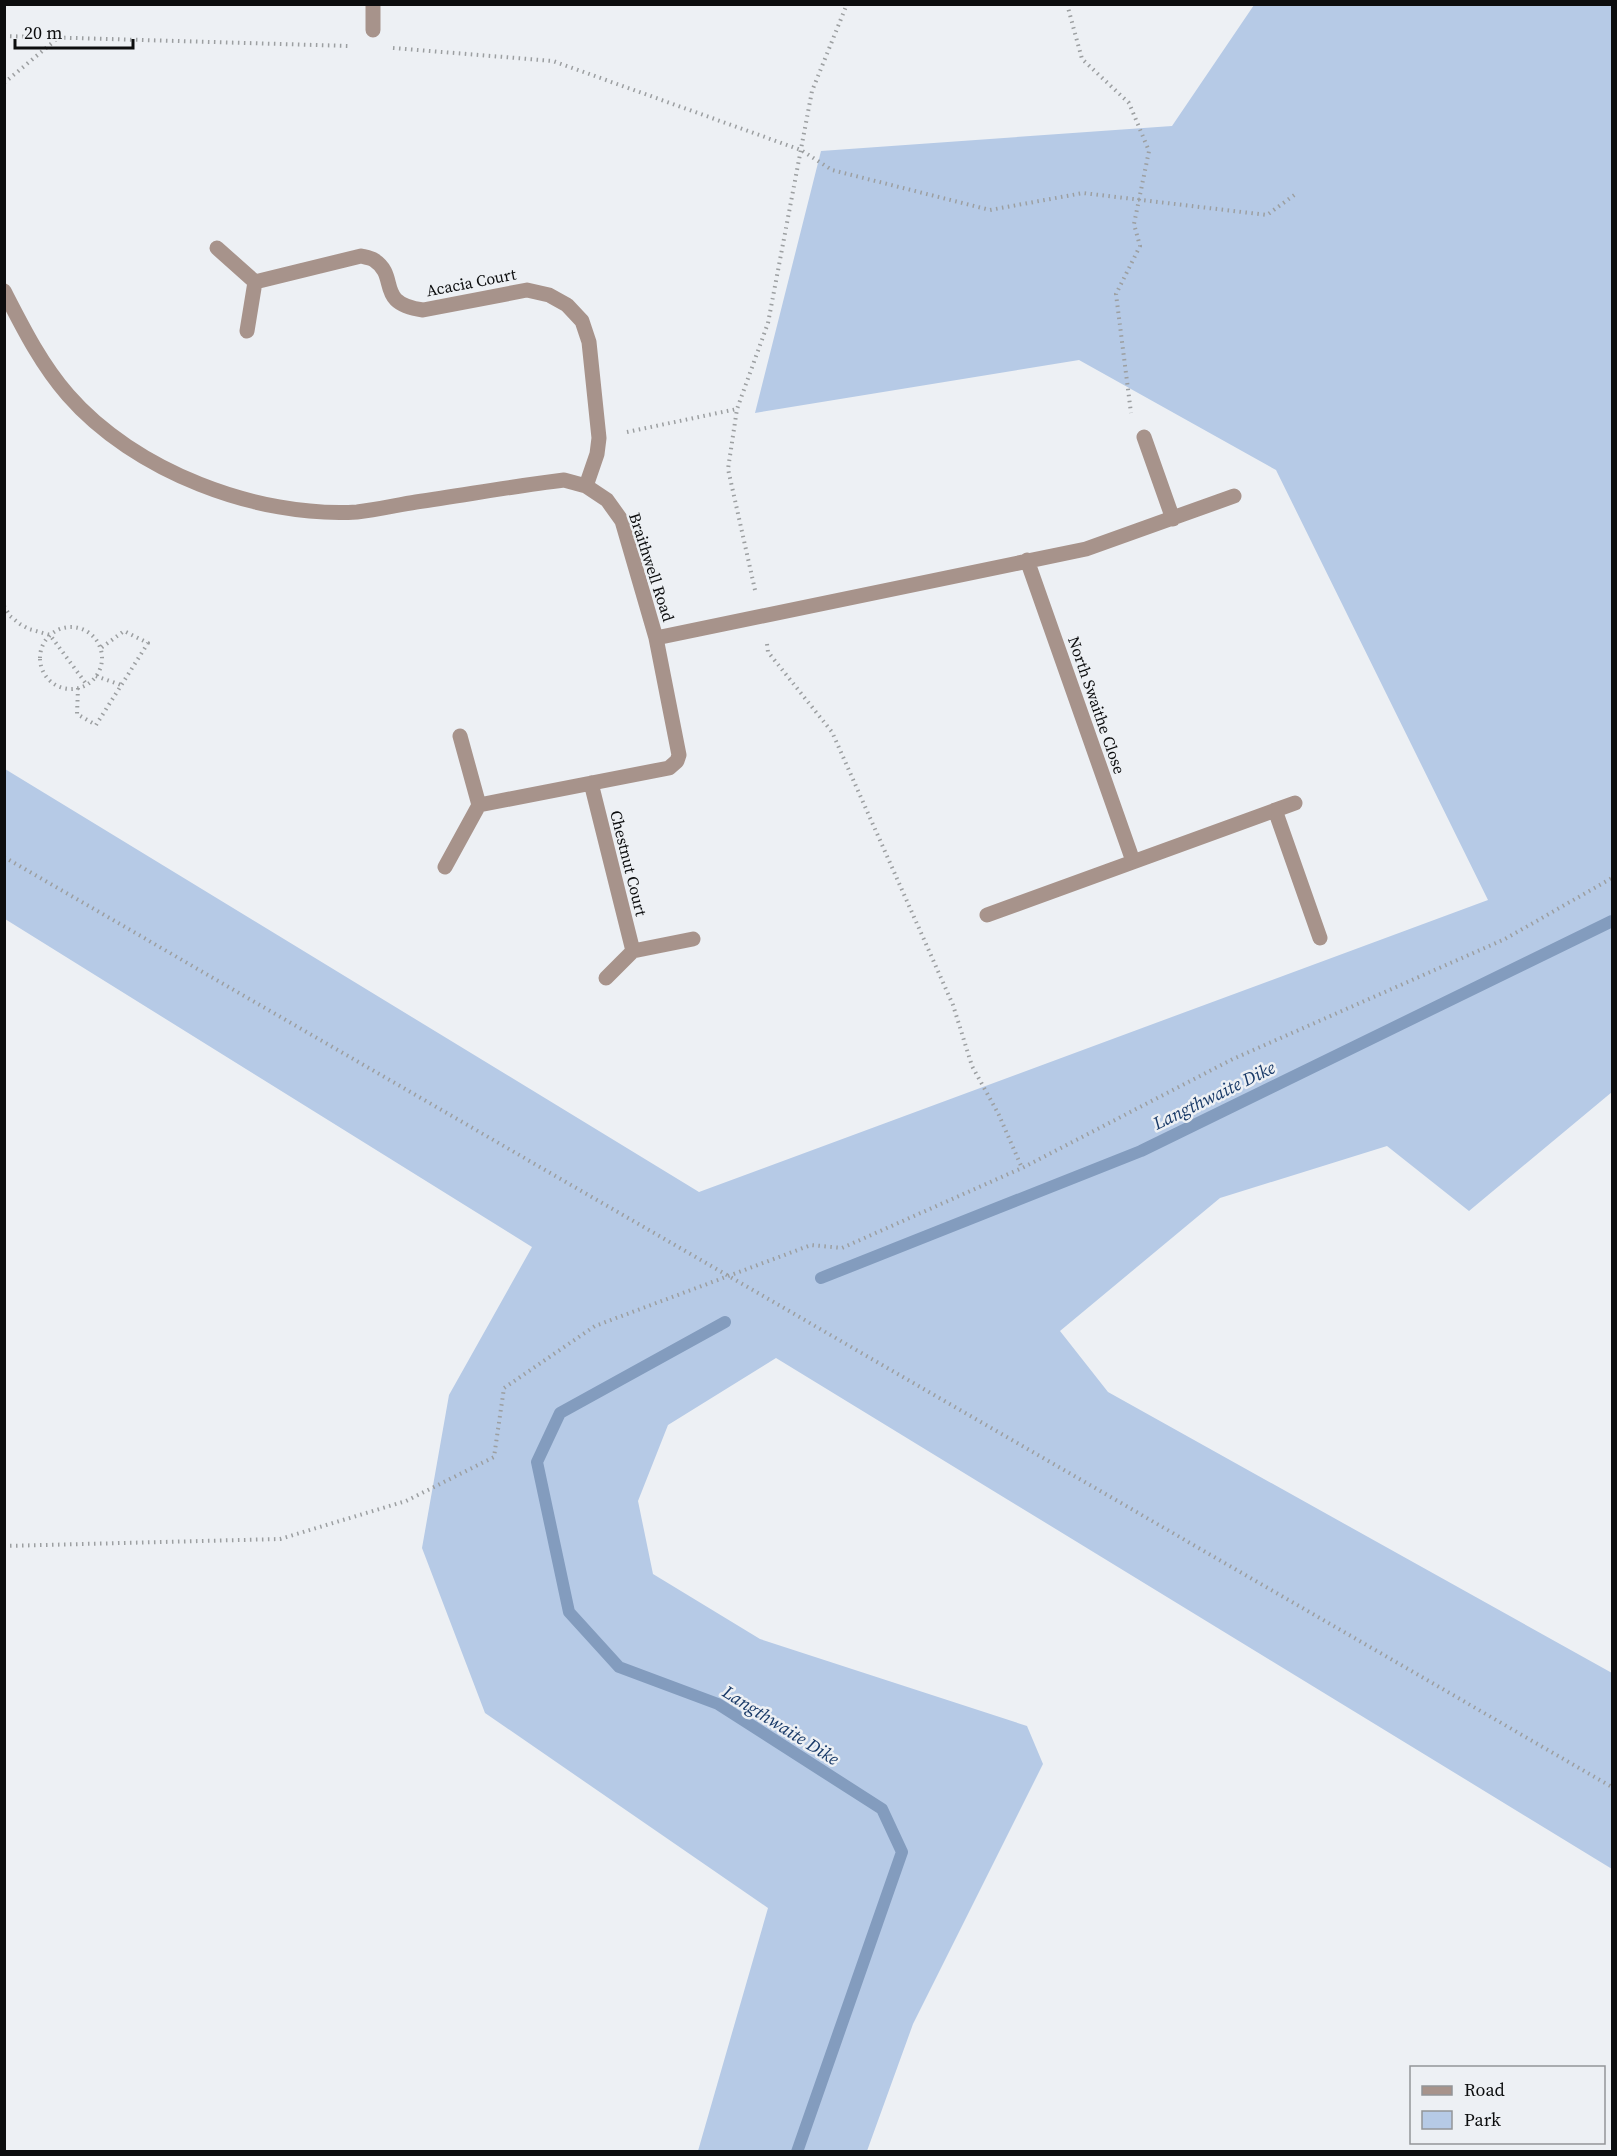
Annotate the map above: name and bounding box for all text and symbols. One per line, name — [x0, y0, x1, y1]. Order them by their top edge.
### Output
scale bar — [15, 12, 134, 50]
text: 20 m — [24, 20, 62, 45]
street label: Acacia Court — [424, 262, 519, 301]
street label: Braithwell Road — [624, 510, 680, 624]
street label: North Swaithe Close — [1063, 633, 1131, 777]
street label: Chestnut Court — [605, 808, 653, 919]
water label: Langthwaite Dike — [1148, 1054, 1280, 1136]
water label: Langthwaite Dike — [717, 1679, 845, 1771]
legend — [1410, 2066, 1605, 2144]
text: Road — [1464, 2077, 1505, 2102]
text: Park — [1464, 2107, 1501, 2132]

